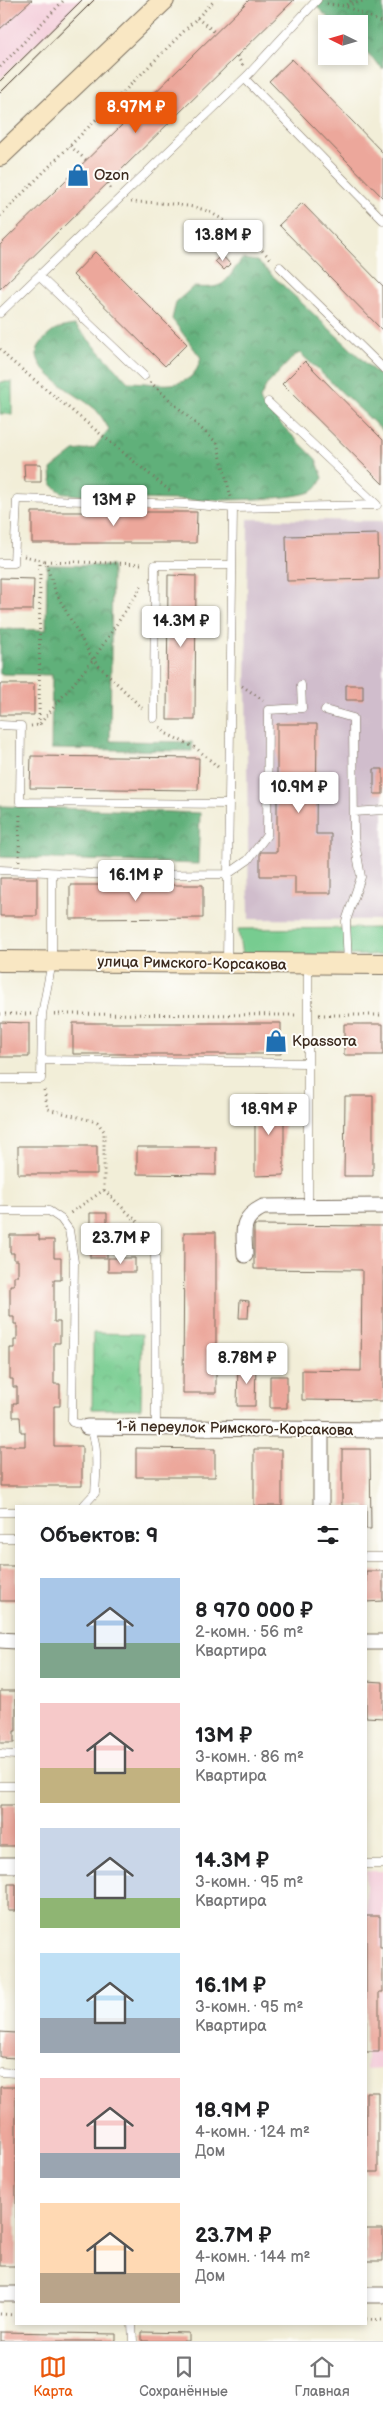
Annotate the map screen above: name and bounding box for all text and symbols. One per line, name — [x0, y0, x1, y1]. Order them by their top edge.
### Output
north arrow — [318, 15, 368, 65]
map controls — [318, 15, 368, 65]
pin: 8.97M ₽ — [90, 92, 182, 134]
text: 8.97M ₽ — [107, 98, 165, 117]
shop icon: Ozon — [65, 162, 91, 188]
place label: Ozon — [94, 166, 129, 185]
pin: 13.8M ₽ — [177, 220, 269, 262]
text: 13.8M ₽ — [195, 226, 251, 245]
pin: 13M ₽ — [79, 484, 149, 527]
text: 13M ₽ — [92, 491, 136, 510]
pin: 14.3M ₽ — [135, 606, 227, 648]
text: 14.3M ₽ — [153, 612, 209, 631]
pin: 10.9M ₽ — [253, 772, 345, 814]
text: 10.9M ₽ — [270, 778, 328, 797]
pin: 16.1M ₽ — [90, 860, 182, 902]
text: 16.1M ₽ — [109, 866, 163, 885]
street label: улица Римского-Корсакова — [97, 952, 287, 975]
shop icon: Краssота — [263, 1028, 289, 1054]
place label: Краssота — [292, 1032, 357, 1051]
pin: 18.9M ₽ — [223, 1094, 315, 1136]
text: 18.9M ₽ — [241, 1100, 297, 1119]
pin: 23.7M ₽ — [75, 1222, 167, 1265]
text: 23.7M ₽ — [92, 1229, 150, 1248]
pin: 8.78M ₽ — [201, 1342, 293, 1385]
text: 8.78M ₽ — [217, 1349, 277, 1368]
street label: 1-й переулок Римского-Корсакова — [116, 1417, 354, 1440]
icon: filters — [314, 1521, 342, 1549]
text: Объектов: 9 — [40, 1523, 158, 1548]
icon: home — [80, 1598, 140, 1658]
text: 8 970 000 ₽ — [195, 1598, 313, 1623]
text: 2-комн. · 56 m² — [195, 1623, 303, 1642]
text: Квартира — [195, 1642, 267, 1661]
icon: home — [80, 1723, 140, 1783]
text: 13M ₽ — [195, 1723, 252, 1748]
text: 3-комн. · 86 m² — [195, 1748, 304, 1767]
text: Квартира — [195, 1767, 267, 1786]
icon: home — [80, 1848, 140, 1908]
text: 14.3M ₽ — [195, 1848, 269, 1873]
text: 3-комн. · 95 m² — [195, 1873, 303, 1892]
text: Квартира — [195, 1892, 267, 1911]
icon: home — [80, 1973, 140, 2033]
text: 16.1M ₽ — [195, 1973, 266, 1998]
text: 3-комн. · 95 m² — [195, 1998, 303, 2017]
text: Квартира — [195, 2017, 267, 2036]
icon: home — [80, 2098, 140, 2158]
text: 18.9M ₽ — [195, 2098, 269, 2123]
text: 4-комн. · 124 m² — [195, 2123, 310, 2142]
text: Дом — [195, 2142, 225, 2161]
icon: home — [80, 2223, 140, 2283]
text: 23.7M ₽ — [195, 2223, 272, 2248]
text: 4-комн. · 144 m² — [195, 2248, 311, 2267]
text: Дом — [195, 2267, 225, 2286]
tab: Карта — [33, 2353, 73, 2400]
tab: Сохранённые — [139, 2353, 228, 2400]
tab: Главная — [294, 2353, 350, 2400]

